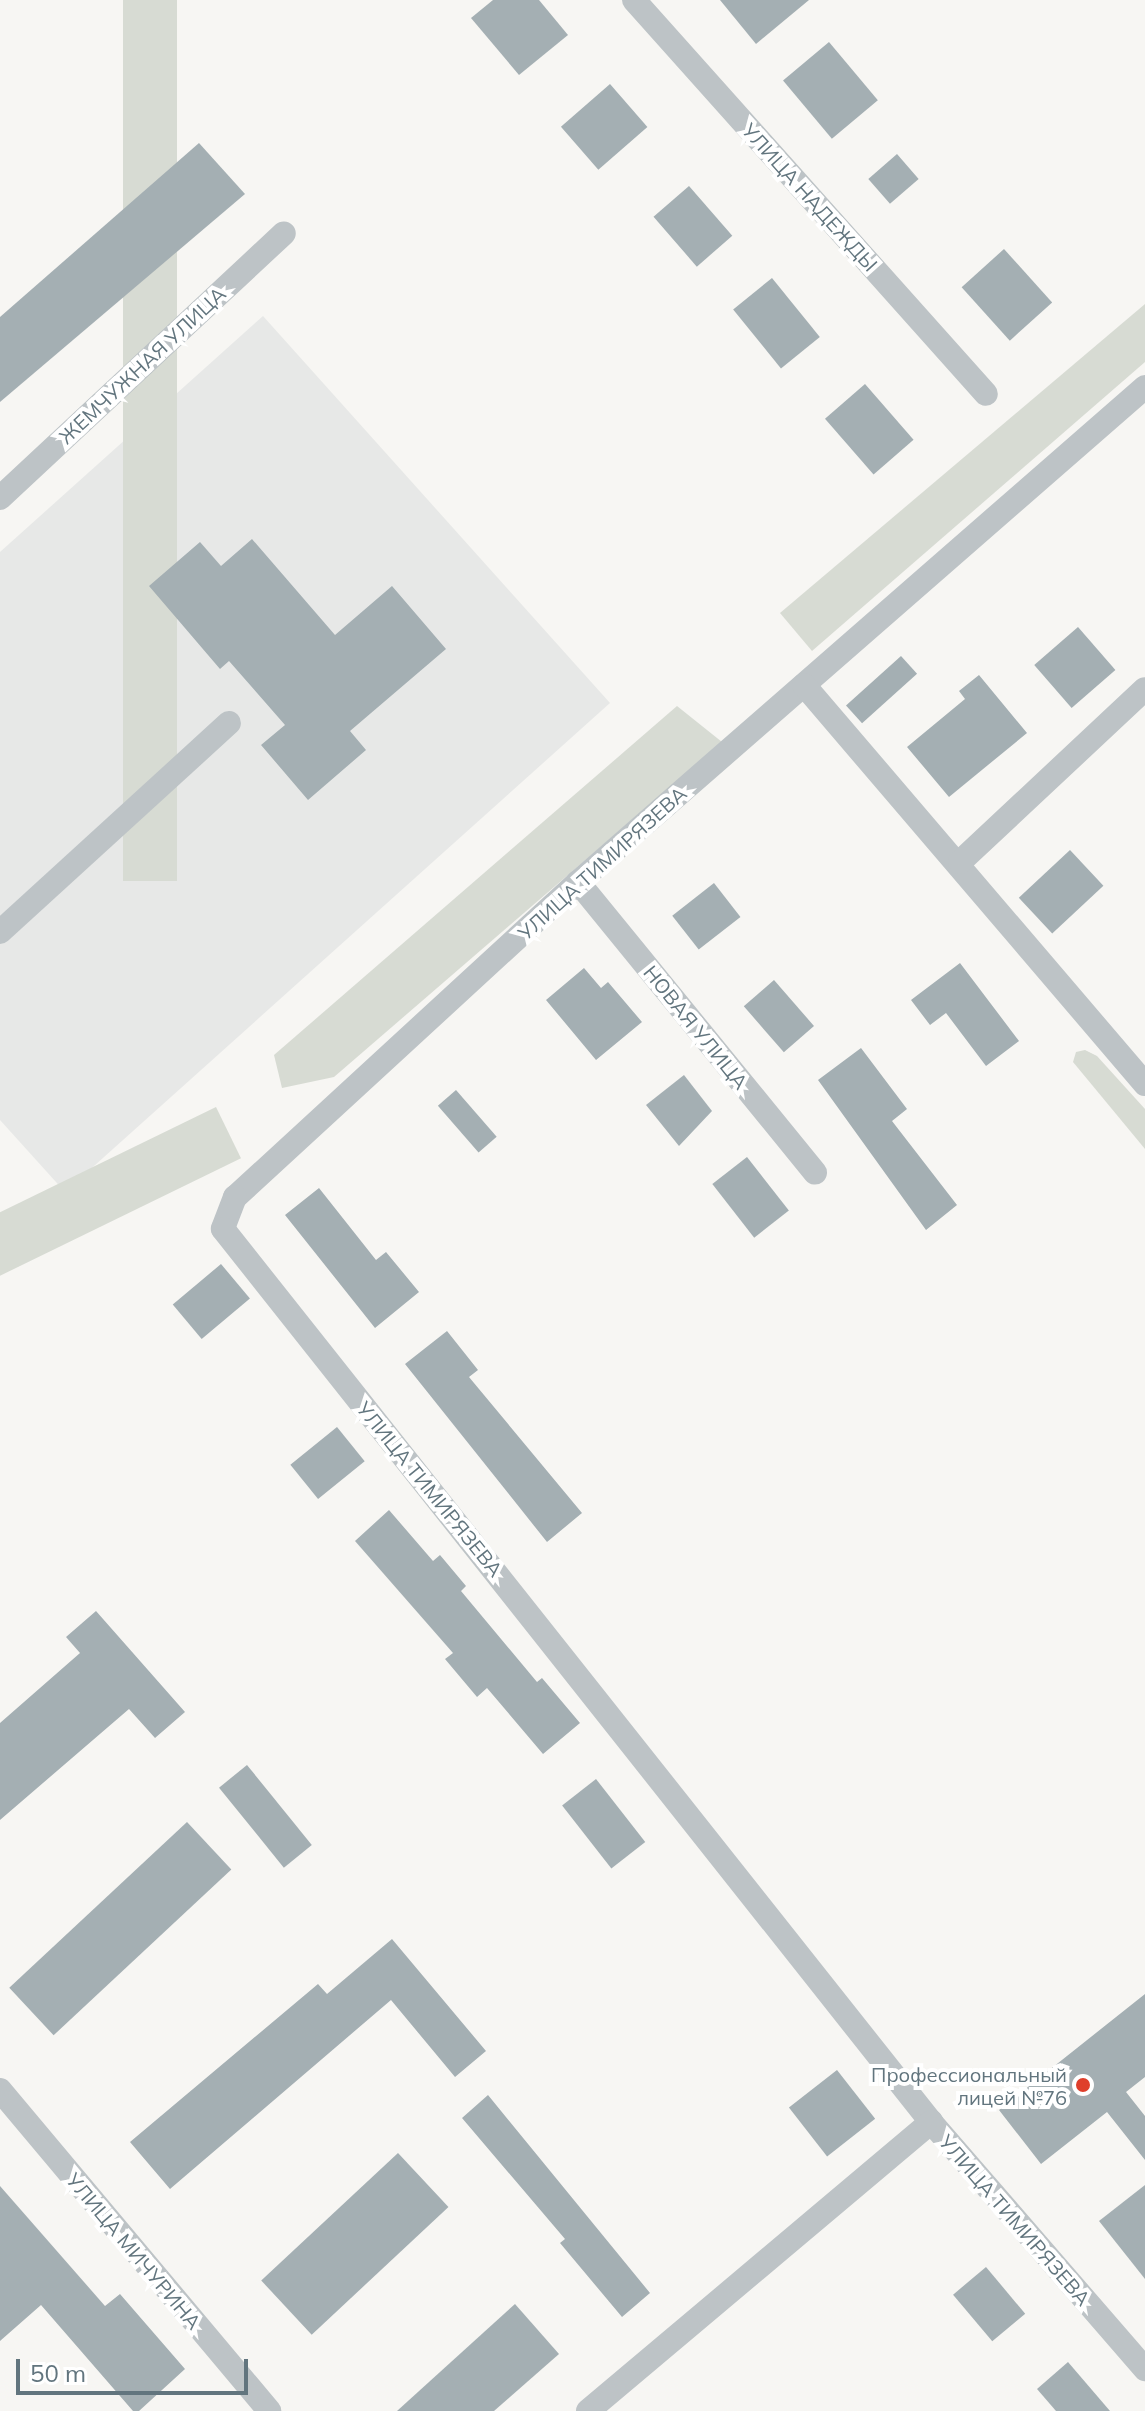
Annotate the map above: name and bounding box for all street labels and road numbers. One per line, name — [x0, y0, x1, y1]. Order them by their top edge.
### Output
street label: УЛИЦА НАДЕЖДЫ — [737, 118, 883, 276]
street label: ЖЕМЧУЖНАЯ УЛИЦА — [54, 282, 230, 448]
street label: УЛИЦА ТИМИРЯЗЕВА — [513, 781, 691, 945]
street label: НОВАЯ УЛИЦА — [639, 960, 753, 1094]
street label: УЛИЦА ТИМИРЯЗЕВА — [352, 1397, 508, 1581]
street label: УЛИЦА ТИМИРЯЗЕВА — [934, 2130, 1096, 2310]
street label: УЛИЦА МИЧУРИНА — [62, 2168, 206, 2334]

